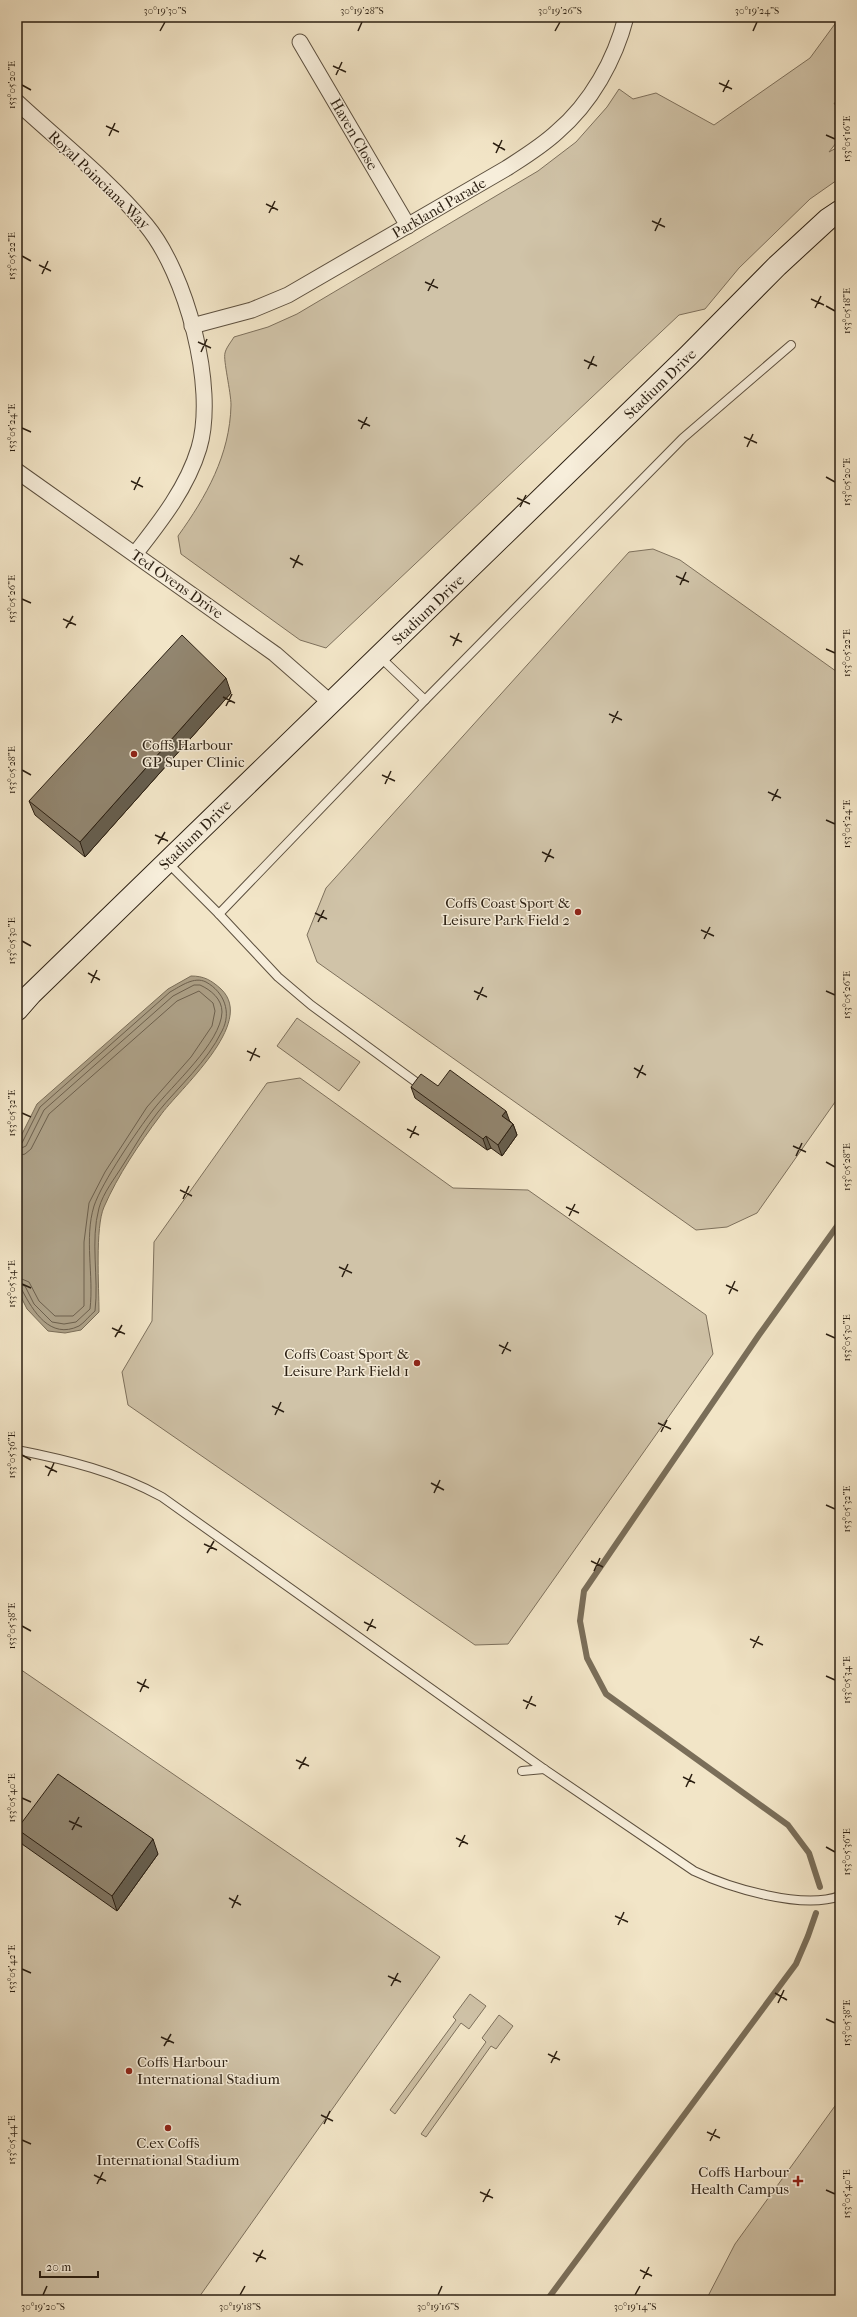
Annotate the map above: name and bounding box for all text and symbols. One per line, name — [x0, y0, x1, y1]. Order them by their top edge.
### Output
text: 30°19'30"S — [144, 5, 186, 17]
text: 30°19'28"S — [340, 5, 384, 17]
text: 30°19'26"S — [538, 5, 582, 17]
text: 30°19'24"S — [735, 5, 779, 17]
text: 153°05'20"E — [6, 61, 18, 109]
street label: Haven Close — [326, 95, 382, 174]
text: 153°05'16"E — [841, 116, 853, 162]
street label: Royal Poinciana Way — [44, 127, 154, 234]
street label: Parkland Parade — [389, 174, 490, 242]
text: 153°05'22"E — [6, 232, 18, 280]
text: 153°05'18"E — [841, 288, 853, 334]
street label: Stadium Drive — [620, 345, 700, 423]
text: 153°05'24"E — [6, 404, 18, 452]
text: 153°05'20"E — [841, 458, 853, 506]
street label: Ted Ovens Drive — [127, 546, 227, 623]
street label: Stadium Drive — [388, 571, 468, 649]
text: 153°05'26"E — [6, 575, 18, 623]
text: 153°05'22"E — [841, 629, 853, 677]
place label: Coffs Harbour GP Super Clinic — [142, 736, 245, 771]
text: 153°05'28"E — [6, 746, 18, 794]
marker: Coffs Harbour GP Super Clinic — [129, 749, 139, 759]
street label: Stadium Drive — [155, 796, 235, 874]
text: 153°05'24"E — [841, 800, 853, 848]
place label: Coffs Coast Sport & Leisure Park Field 2 — [442, 894, 570, 929]
marker: Coffs Coast Sport & Leisure Park Field 2 — [573, 907, 583, 917]
text: 153°05'30"E — [6, 917, 18, 965]
text: 153°05'26"E — [841, 971, 853, 1019]
text: 153°05'32"E — [6, 1090, 18, 1136]
text: 153°05'28"E — [841, 1143, 853, 1191]
text: 153°05'34"E — [6, 1260, 18, 1308]
text: 153°05'30"E — [841, 1314, 853, 1362]
place label: Coffs Coast Sport & Leisure Park Field 1 — [284, 1345, 409, 1380]
marker: Coffs Coast Sport & Leisure Park Field 1 — [412, 1358, 422, 1368]
text: 153°05'36"E — [6, 1431, 18, 1479]
text: 153°05'32"E — [841, 1486, 853, 1532]
text: 153°05'38"E — [6, 1603, 18, 1649]
text: 153°05'34"E — [841, 1656, 853, 1704]
text: 153°05'40"E — [6, 1774, 18, 1823]
text: 153°05'36"E — [841, 1828, 853, 1876]
text: 153°05'42"E — [6, 1945, 18, 1993]
text: 153°05'38"E — [841, 2000, 853, 2046]
place label: Coffs Harbour International Stadium — [137, 2053, 280, 2088]
marker: Coffs Harbour International Stadium — [124, 2066, 134, 2076]
text: 153°05'44"E — [6, 2115, 18, 2165]
marker: C.ex Coffs International Stadium — [163, 2123, 173, 2133]
place label: C.ex Coffs International Stadium — [97, 2134, 240, 2169]
place label: Coffs Harbour Health Campus — [690, 2163, 790, 2198]
text: 153°05'40"E — [841, 2170, 853, 2219]
marker: Coffs Harbour Health Campus — [792, 2175, 804, 2187]
scale bar — [40, 2253, 98, 2279]
text: 20 m — [46, 2260, 71, 2274]
text: 30°19'20"S — [21, 2301, 65, 2313]
text: 30°19'18"S — [219, 2301, 261, 2313]
text: 30°19'16"S — [417, 2301, 459, 2313]
text: 30°19'14"S — [614, 2301, 656, 2313]

